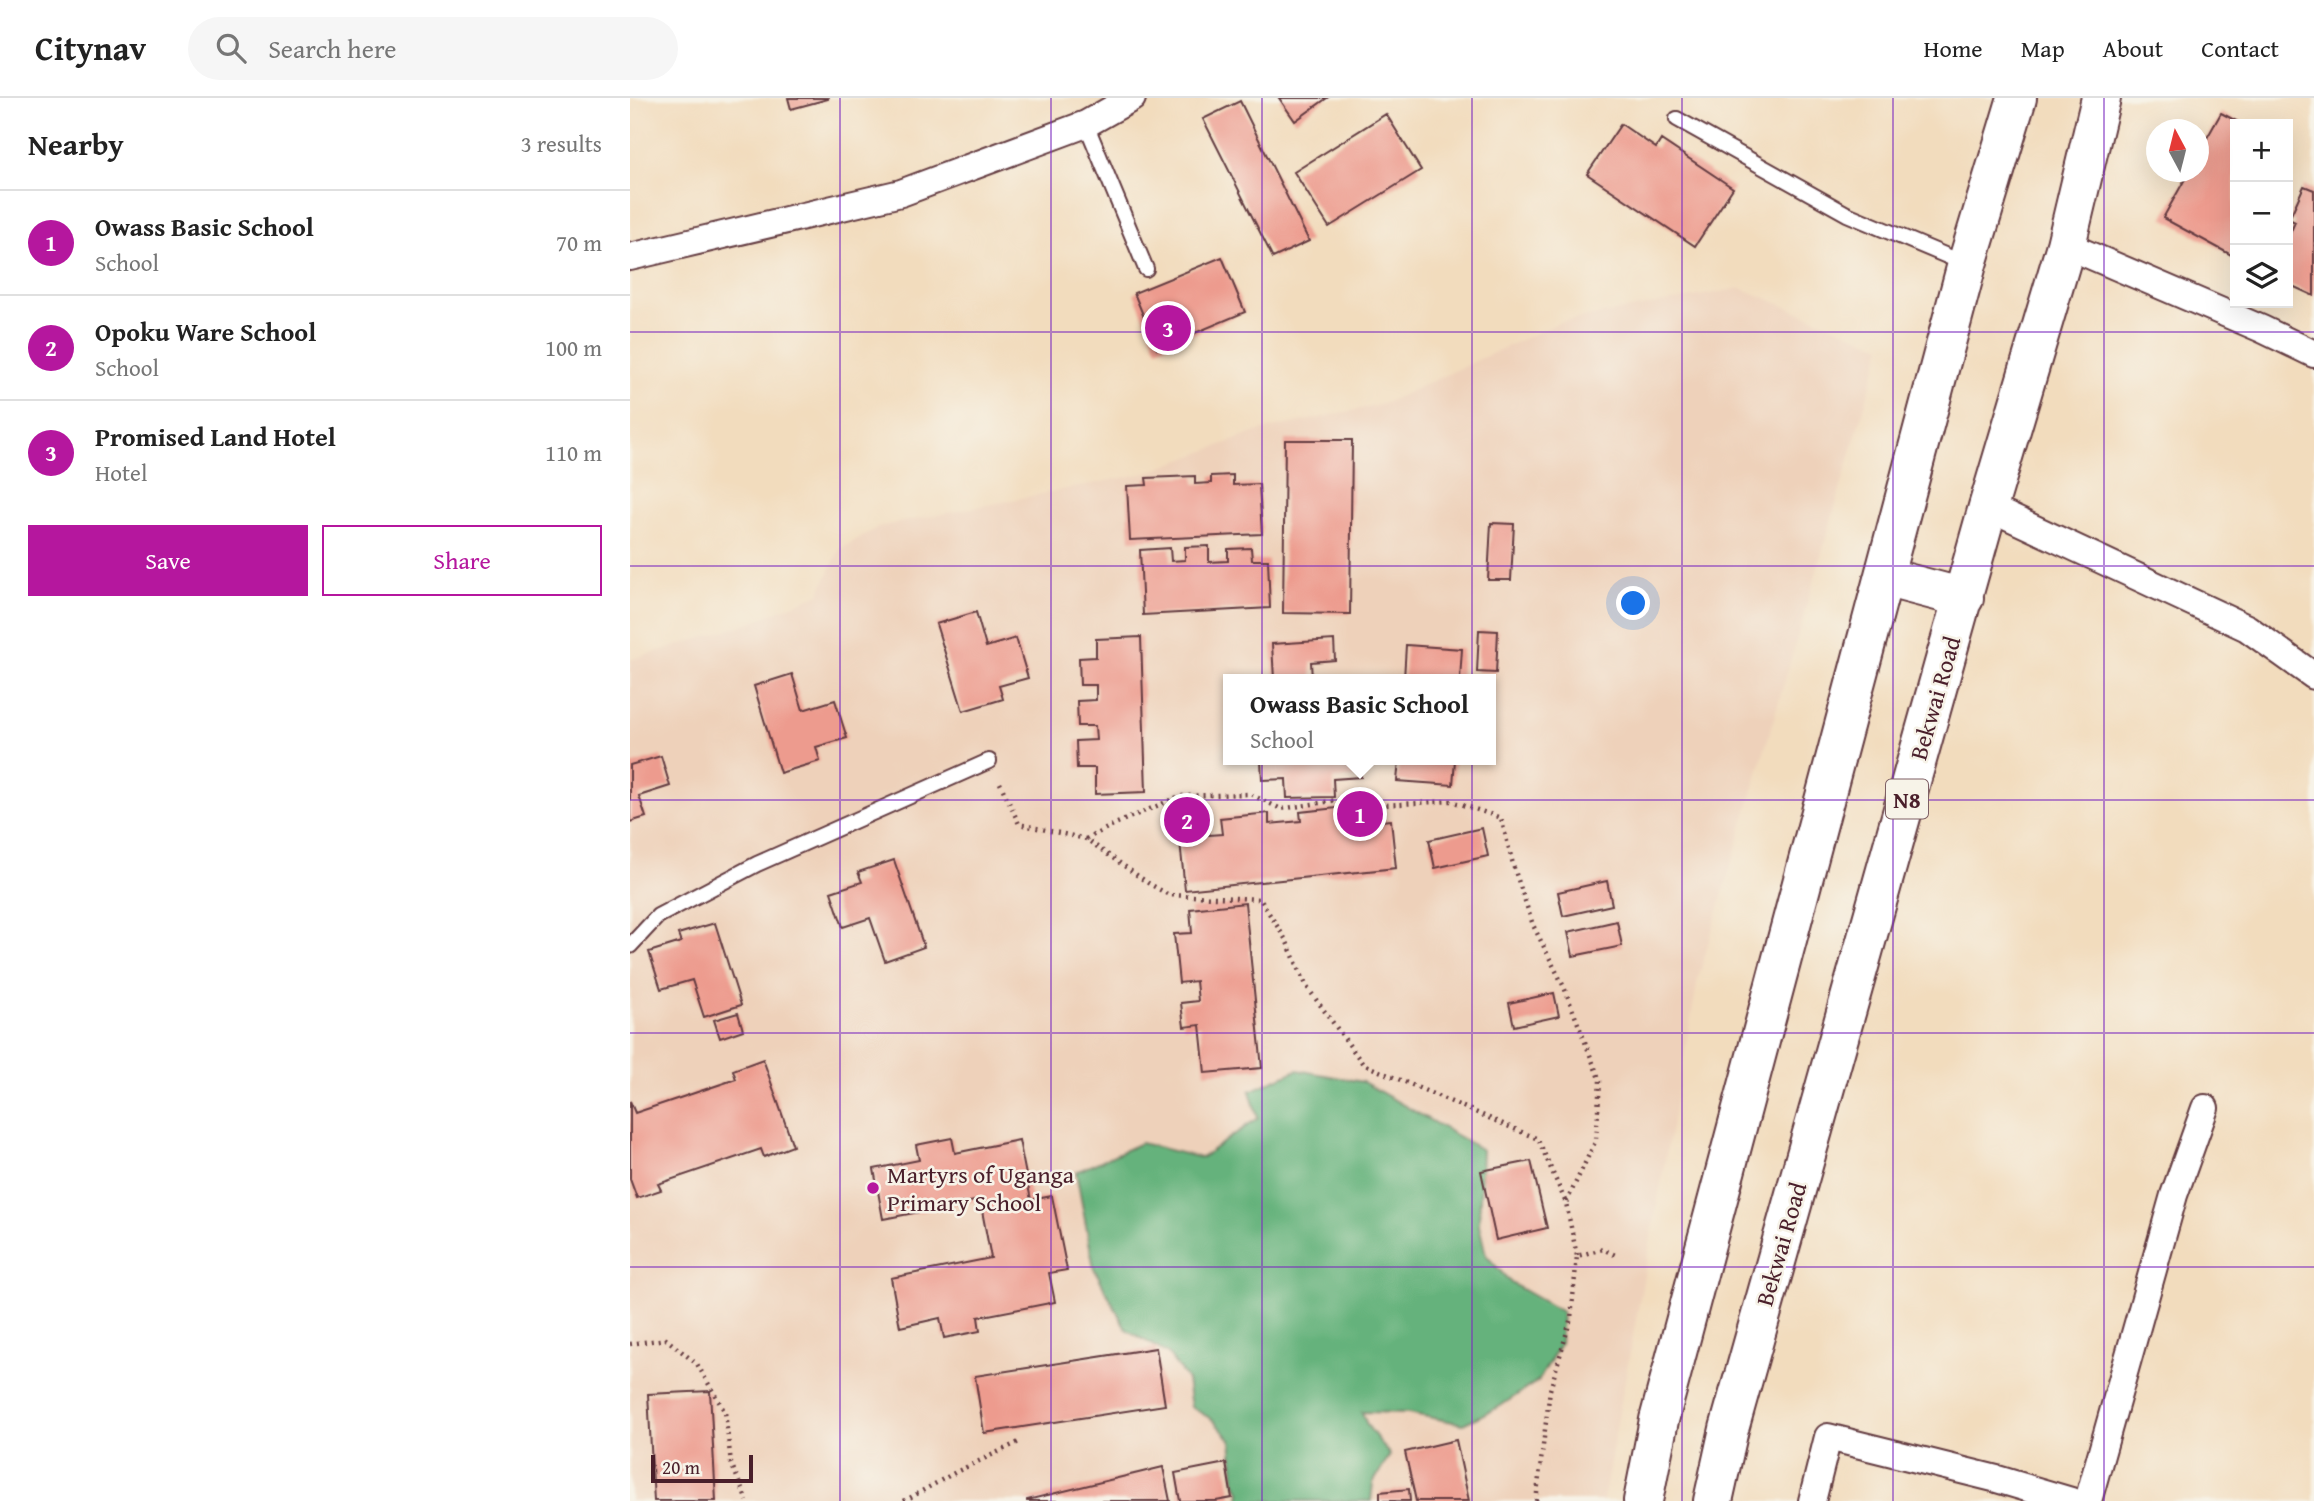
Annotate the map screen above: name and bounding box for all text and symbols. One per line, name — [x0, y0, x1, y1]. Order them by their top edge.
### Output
search box — [188, 17, 678, 80]
text: Citynav — [35, 24, 146, 72]
icon: search — [212, 29, 250, 67]
text: Search here — [268, 29, 396, 68]
text: Home — [1924, 31, 1983, 66]
text: Map — [2021, 31, 2065, 66]
text: About — [2103, 31, 2163, 66]
text: Contact — [2201, 31, 2279, 66]
north arrow — [2146, 119, 2209, 182]
map controls — [2230, 119, 2293, 308]
button: + — [2230, 119, 2293, 182]
text: Nearby — [28, 122, 124, 166]
text: 3 results — [521, 127, 602, 160]
button: − — [2230, 182, 2293, 245]
text: Owass Basic School — [95, 207, 314, 246]
text: 1 — [45, 226, 57, 259]
text: 70 m — [556, 226, 602, 259]
button: layers — [2230, 245, 2293, 308]
text: School — [95, 246, 159, 279]
pin: 3 — [1145, 302, 1191, 354]
text: Opoku Ware School — [95, 312, 316, 351]
text: 2 — [45, 331, 57, 364]
text: 100 m — [545, 331, 602, 364]
text: School — [95, 351, 159, 384]
text: Promised Land Hotel — [95, 417, 336, 456]
text: 3 — [45, 436, 57, 469]
text: 110 m — [545, 436, 602, 469]
text: Hotel — [95, 456, 147, 489]
button: Save — [28, 525, 308, 596]
button: Share — [322, 525, 602, 596]
your location — [1616, 586, 1650, 620]
street label: Bekwai Road — [1901, 632, 1969, 764]
popup — [1223, 674, 1496, 765]
text: Owass Basic School — [1250, 684, 1469, 723]
text: School — [1250, 723, 1314, 756]
road number: N8 — [1886, 779, 1928, 818]
pin: 1 — [1337, 788, 1383, 840]
pin: 2 — [1164, 794, 1210, 846]
place label: Martyrs of Uganga Primary School — [887, 1157, 1075, 1220]
street label: Bekwai Road — [1747, 1178, 1815, 1310]
marker: Martyrs of Uganga Primary School — [865, 1180, 881, 1196]
scale bar — [651, 1452, 752, 1484]
text: 20 m — [662, 1453, 700, 1481]

